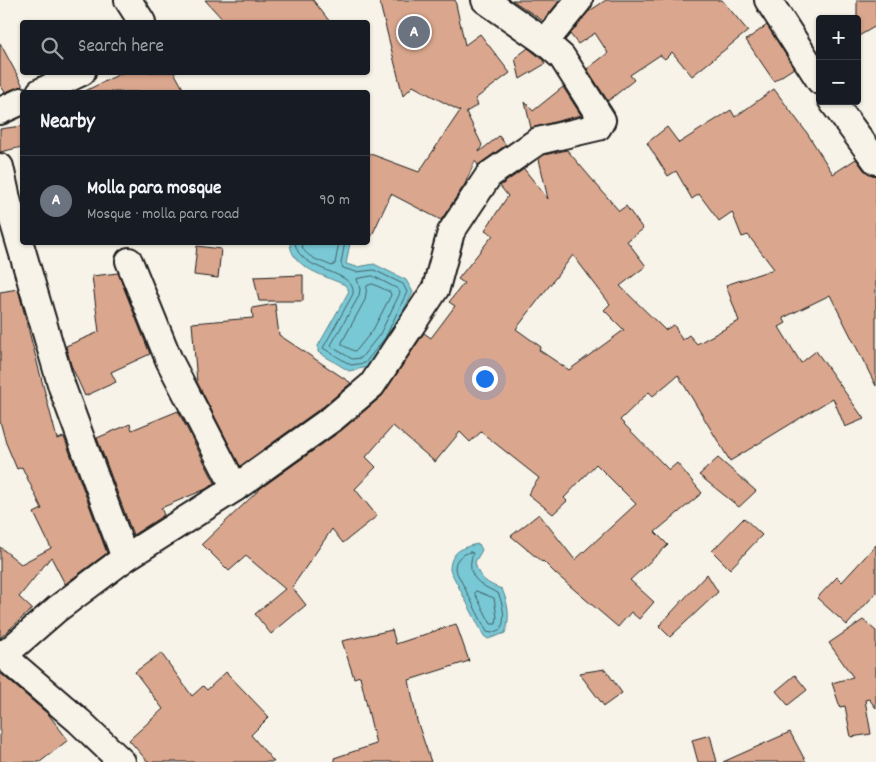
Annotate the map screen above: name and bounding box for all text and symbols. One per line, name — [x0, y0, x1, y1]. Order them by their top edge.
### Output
pin: A — [398, 13, 430, 51]
map controls — [816, 15, 861, 105]
button: + — [816, 15, 861, 60]
search box — [20, 20, 370, 75]
icon: search — [38, 34, 66, 62]
text: Search here — [78, 34, 164, 61]
button: − — [816, 60, 861, 105]
text: Nearby — [40, 108, 95, 138]
text: Molla para mosque — [87, 176, 221, 203]
text: A — [52, 189, 60, 212]
text: 90 m — [319, 189, 350, 212]
text: Mosque · molla para road — [87, 203, 239, 226]
your location — [472, 366, 498, 392]

